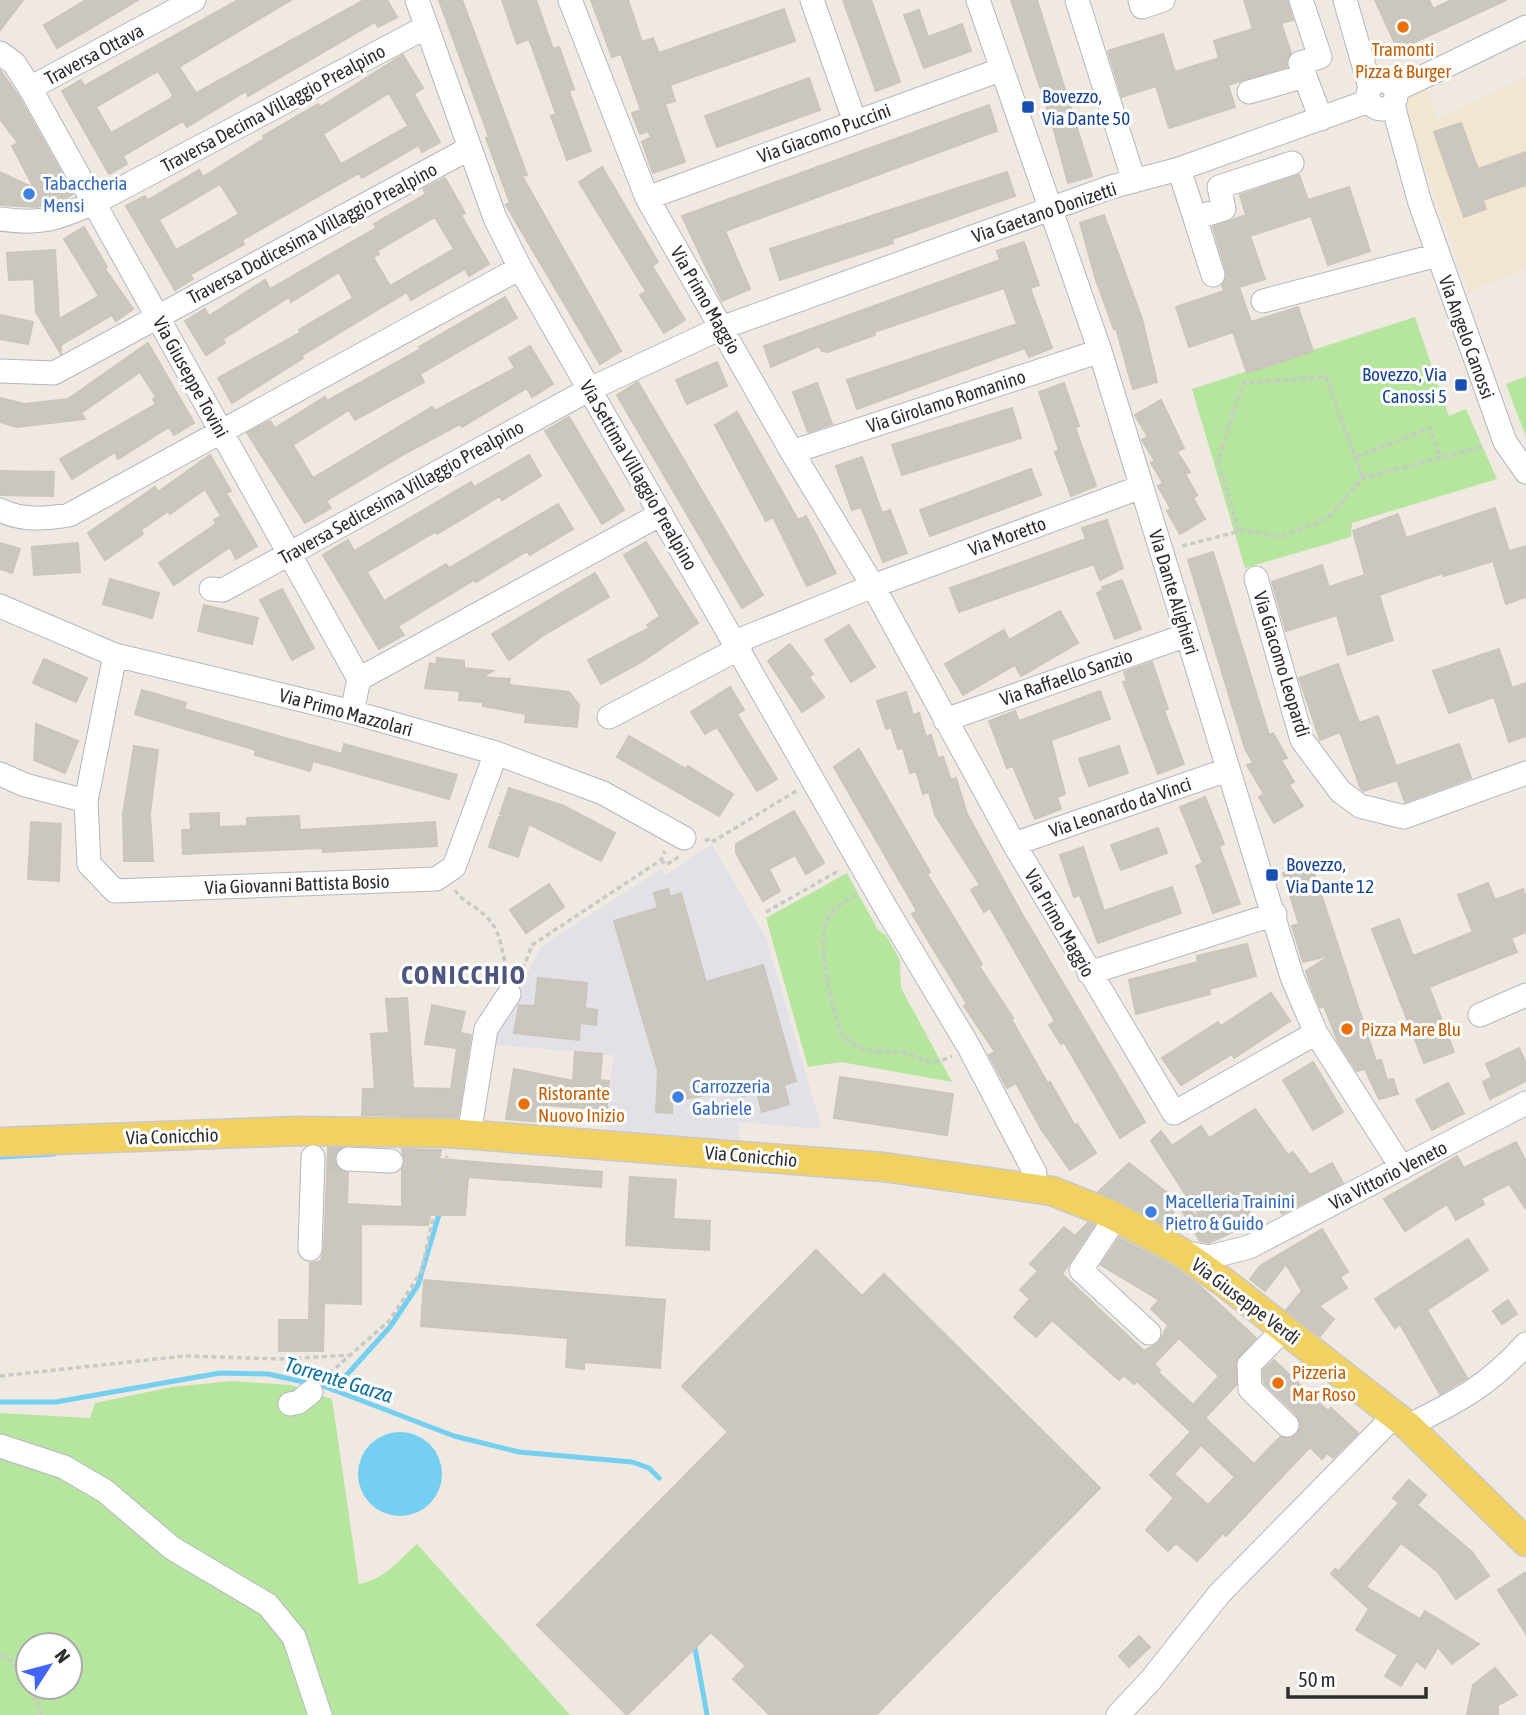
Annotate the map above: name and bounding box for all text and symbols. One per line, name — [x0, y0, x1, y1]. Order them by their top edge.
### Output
street label: Traversa Ottava — [41, 19, 147, 89]
marker: Tramonti Pizza & Burger — [1395, 19, 1411, 35]
place label: Tramonti Pizza & Burger — [1355, 38, 1451, 82]
street label: Traversa Decima Villaggio Prealpino — [157, 39, 389, 176]
place label: Bovezzo, Via Dante 50 — [1042, 85, 1130, 129]
street label: Via Giacomo Puccini — [754, 99, 894, 167]
marker: Bovezzo, Via Dante 50 — [1020, 99, 1036, 115]
street label: Traversa Dodicesima Villaggio Prealpino — [183, 158, 441, 308]
place label: Tabaccheria Mensi — [43, 172, 127, 216]
street label: Via Gaetano Donizetti — [969, 177, 1119, 247]
marker: Tabaccheria Mensi — [21, 186, 37, 202]
street label: Via Primo Maggio — [666, 242, 746, 358]
street label: Via Angelo Canossi — [1434, 272, 1500, 402]
street label: Via Giuseppe Tovini — [149, 313, 233, 441]
place label: Bovezzo, Via Canossi 5 — [1362, 363, 1447, 407]
street label: Via Girolamo Romanino — [864, 365, 1028, 437]
street label: Via Settima Villaggio Prealpino — [576, 376, 702, 574]
marker: Bovezzo, Via Canossi 5 — [1453, 377, 1469, 393]
street label: Traversa Sedicesima Villaggio Prealpino — [275, 415, 527, 569]
street label: Via Moretto — [965, 512, 1049, 560]
street label: Via Dante Alighieri — [1145, 527, 1203, 657]
street label: Via Giacomo Leopardi — [1249, 588, 1315, 740]
street label: Via Raffaello Sanzio — [997, 644, 1135, 710]
street label: Via Primo Mazzolari — [277, 684, 415, 740]
street label: Via Leonardo da Vinci — [1046, 772, 1194, 842]
place label: Bovezzo, Via Dante 12 — [1286, 853, 1374, 897]
street label: Via Primo Maggio — [1020, 865, 1100, 981]
marker: Bovezzo, Via Dante 12 — [1264, 867, 1280, 883]
street label: Via Giovanni Battista Bosio — [204, 870, 390, 898]
district label: CONICCHIO — [401, 960, 527, 990]
place label: Pizza Mare Blu — [1361, 1018, 1461, 1040]
marker: Pizza Mare Blu — [1339, 1021, 1355, 1037]
place label: Carrozzeria Gabriele — [692, 1075, 770, 1119]
place label: Ristorante Nuovo Inizio — [538, 1082, 625, 1126]
marker: Carrozzeria Gabriele — [670, 1089, 686, 1105]
marker: Ristorante Nuovo Inizio — [516, 1096, 532, 1112]
street label: Via Conicchio — [125, 1123, 219, 1149]
street label: Via Vittorio Veneto — [1325, 1136, 1451, 1214]
street label: Via Conicchio — [704, 1141, 798, 1171]
place label: Macelleria Trainini Pietro & Guido — [1165, 1190, 1295, 1234]
marker: Macelleria Trainini Pietro & Guido — [1143, 1204, 1159, 1220]
street label: Via Giuseppe Verdi — [1188, 1253, 1304, 1349]
water label: Torrente Garza — [282, 1351, 396, 1407]
place label: Pizzeria Mar Roso — [1292, 1361, 1356, 1405]
marker: Pizzeria Mar Roso — [1270, 1375, 1286, 1391]
north arrow — [14, 1631, 84, 1701]
text: N — [51, 1645, 75, 1667]
scale bar — [1288, 1656, 1426, 1700]
text: 50 m — [1298, 1667, 1336, 1691]

